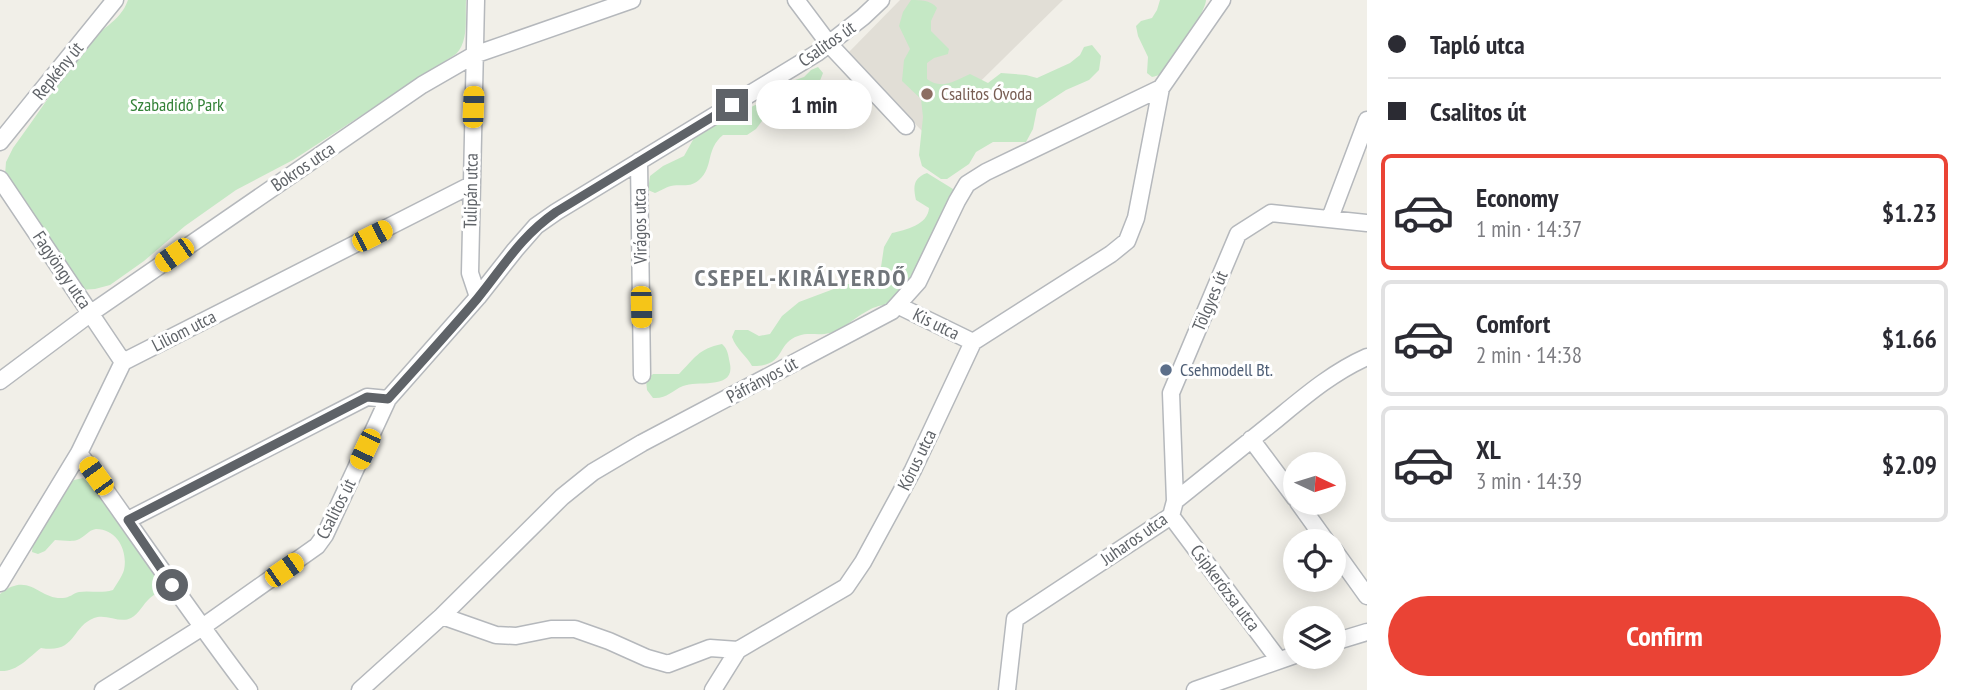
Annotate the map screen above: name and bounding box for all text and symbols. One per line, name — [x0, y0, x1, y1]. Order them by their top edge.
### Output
street label: Csalitos út — [794, 16, 860, 72]
text: Tapló utca — [1430, 28, 1525, 61]
street label: Repkény út — [27, 37, 88, 104]
callout: 1 min — [756, 80, 872, 130]
place label: Csalitos Óvoda — [941, 82, 1032, 105]
car — [462, 86, 485, 128]
marker: Csalitos Óvoda — [919, 86, 935, 102]
route end — [716, 89, 748, 121]
text: 1 min — [791, 90, 837, 119]
park label: Szabadidő Park — [130, 93, 224, 116]
text: Csalitos út — [1430, 95, 1526, 128]
street label: Bokros utca — [266, 137, 339, 196]
street label: Tulipán utca — [458, 153, 483, 229]
icon: car — [1392, 181, 1455, 244]
text: Economy — [1476, 181, 1558, 214]
street label: Virágos utca — [627, 188, 652, 265]
text: $1.23 — [1882, 196, 1937, 229]
text: 1 min · 14:37 — [1476, 214, 1582, 243]
car — [349, 217, 396, 255]
street label: Fagyöngy utca — [28, 226, 97, 313]
car — [151, 234, 198, 276]
district label: CSEPEL-KIRÁLYERDŐ — [694, 262, 908, 293]
street label: Tölgyes út — [1187, 267, 1233, 334]
car — [631, 286, 652, 328]
street label: Kis utca — [909, 302, 963, 345]
street label: Liliom utca — [148, 305, 220, 356]
icon: car — [1392, 307, 1455, 370]
text: Comfort — [1476, 307, 1550, 340]
text: $1.66 — [1882, 322, 1937, 355]
text: 2 min · 14:38 — [1476, 340, 1582, 369]
street label: Páfrányos út — [722, 351, 801, 408]
place label: Csehmodell Bt. — [1180, 358, 1273, 381]
marker: Csehmodell Bt. — [1158, 362, 1174, 378]
car — [347, 426, 384, 472]
street label: Kórus utca — [892, 426, 941, 494]
icon: car — [1392, 433, 1455, 496]
text: XL — [1476, 433, 1501, 466]
text: $2.09 — [1882, 448, 1937, 481]
north arrow — [1283, 452, 1346, 514]
map controls — [1283, 452, 1346, 669]
car — [76, 453, 117, 499]
text: 3 min · 14:39 — [1476, 466, 1582, 495]
street label: Csalitos út — [311, 475, 360, 543]
street label: Juharos utca — [1095, 507, 1171, 570]
button: locate — [1283, 529, 1346, 592]
street label: Csipkerózsa utca — [1185, 540, 1265, 636]
car — [261, 549, 308, 591]
route start — [156, 569, 188, 601]
button: Confirm — [1388, 596, 1941, 676]
button: layers — [1283, 606, 1346, 669]

